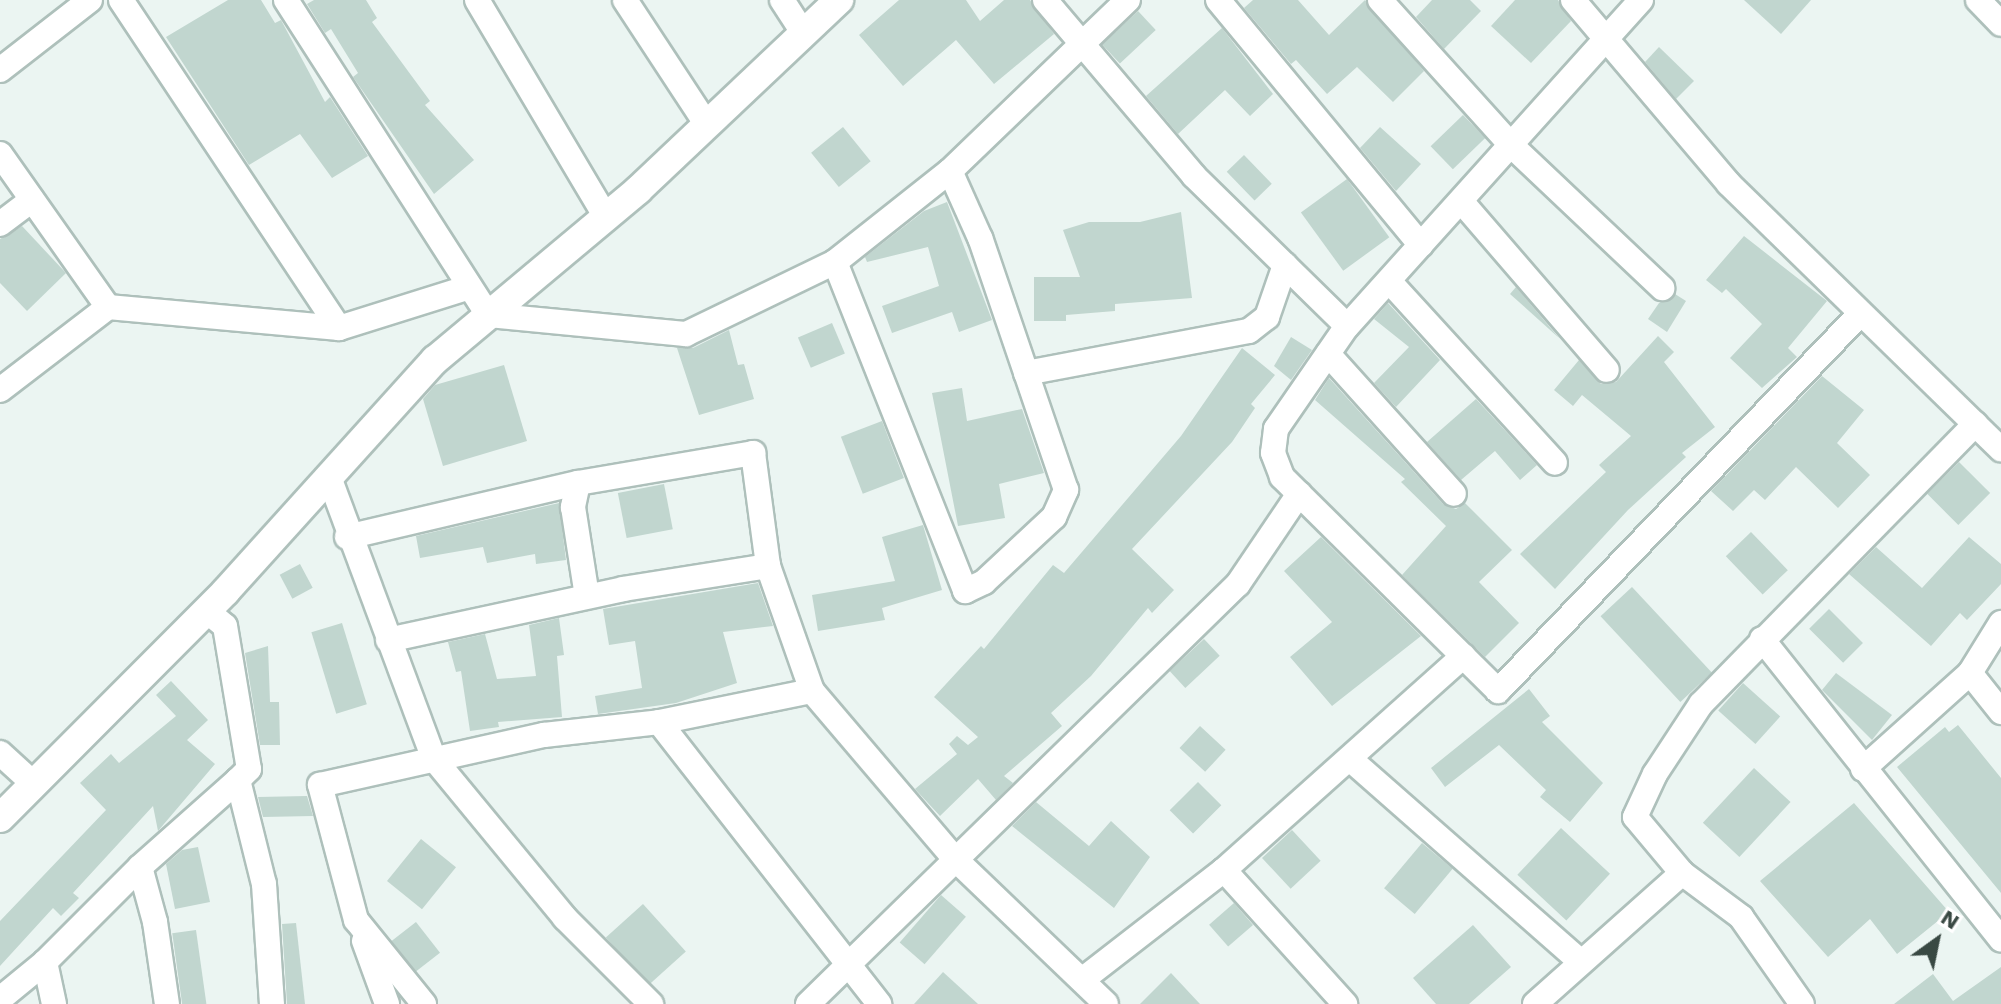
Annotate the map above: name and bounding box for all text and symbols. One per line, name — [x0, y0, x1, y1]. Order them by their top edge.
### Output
north arrow — [1897, 900, 1977, 980]
text: N — [1937, 905, 1964, 934]

